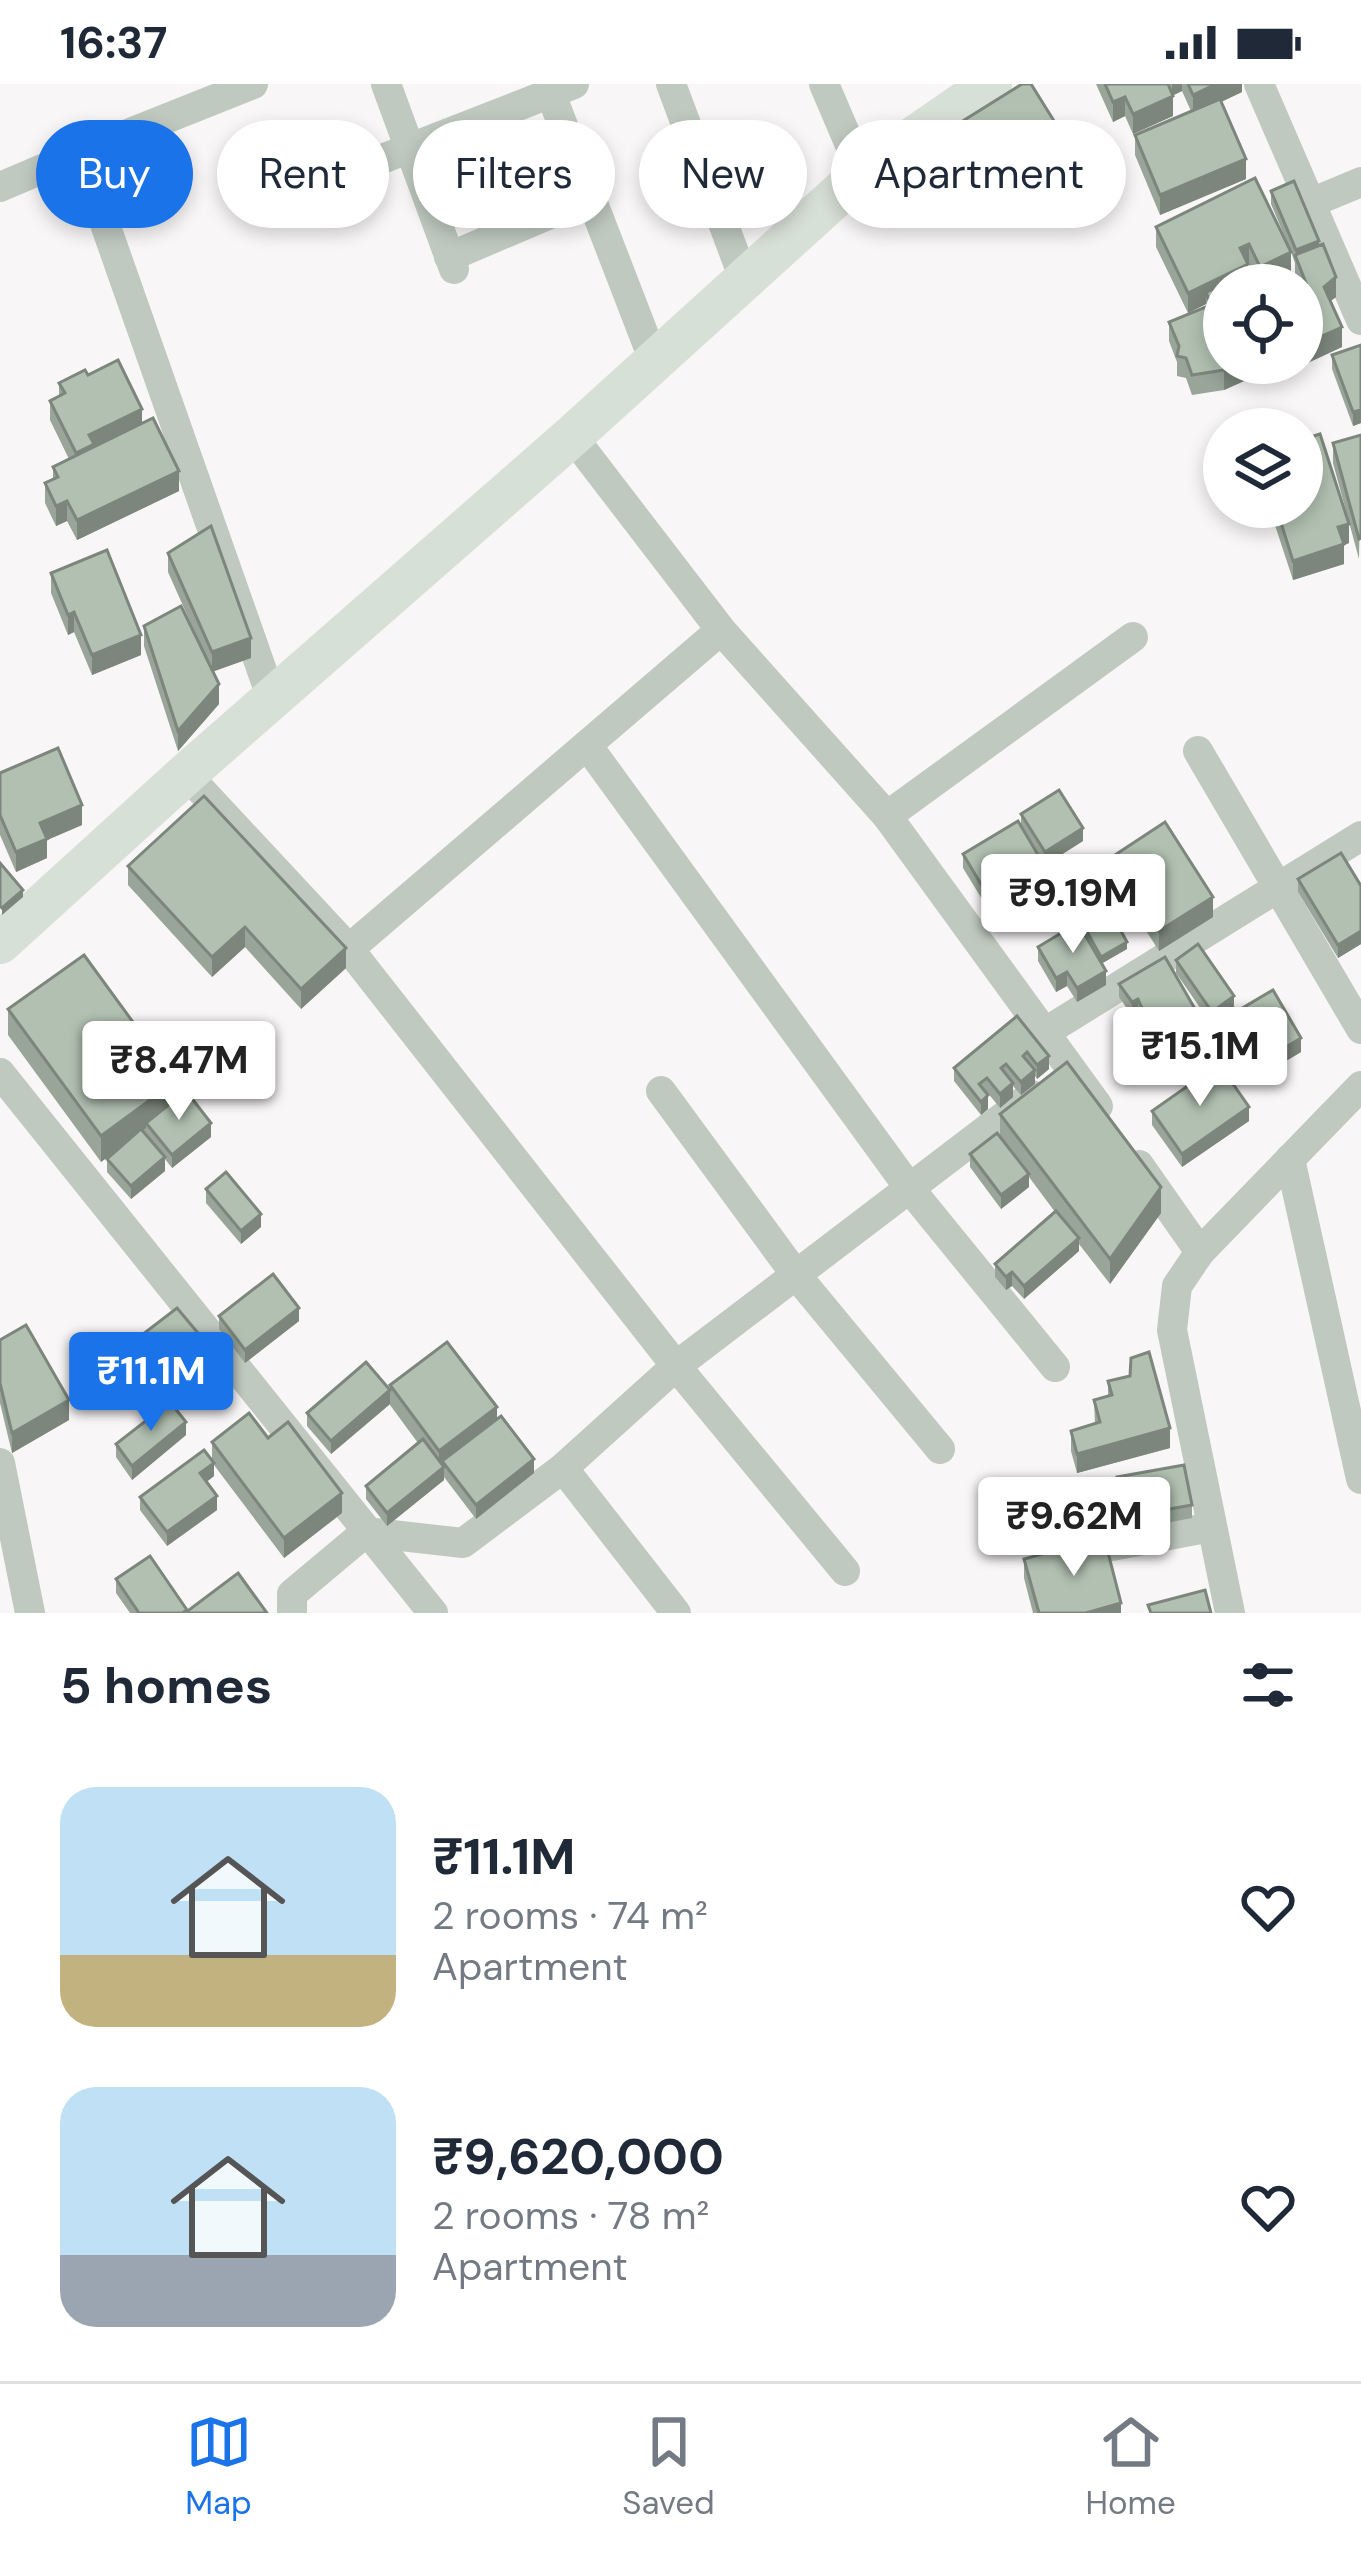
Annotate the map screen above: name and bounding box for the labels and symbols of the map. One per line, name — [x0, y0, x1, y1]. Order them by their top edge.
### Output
pin: ₹9.19M — [975, 854, 1171, 956]
pin: ₹15.1M — [1102, 1007, 1298, 1109]
pin: ₹8.47M — [81, 1021, 277, 1123]
pin: ₹11.1M — [53, 1332, 249, 1434]
pin: ₹9.62M — [976, 1477, 1172, 1579]

